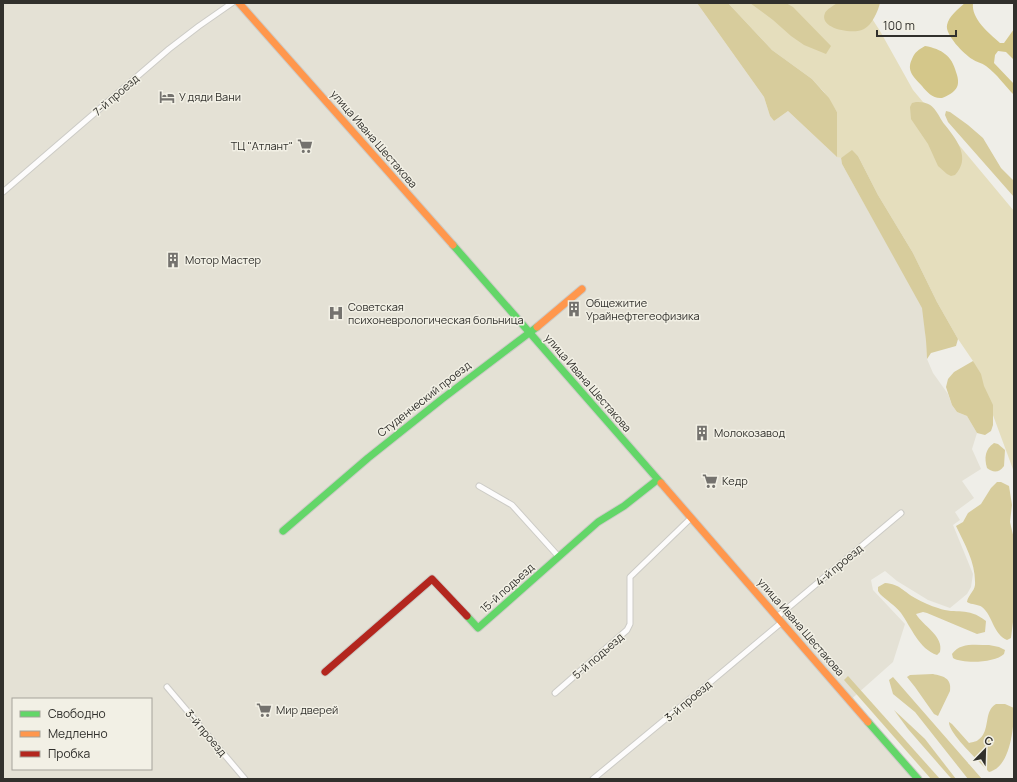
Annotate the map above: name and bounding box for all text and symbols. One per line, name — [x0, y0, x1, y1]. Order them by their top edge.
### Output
scale bar — [877, 12, 956, 38]
text: 100 m — [883, 17, 915, 34]
street label: 7-й проезд — [90, 70, 142, 119]
street label: улица Ивана Шестакова — [328, 86, 421, 191]
hotel icon: У дяди Вани — [158, 88, 176, 106]
place label: У дяди Вани — [179, 89, 241, 104]
supermarket icon: ТЦ "Атлант" — [296, 137, 314, 155]
place label: ТЦ "Атлант" — [231, 138, 293, 153]
building icon: Мотор Мастер — [164, 251, 182, 269]
place label: Мотор Мастер — [185, 252, 262, 267]
place label: Общежитие Урайнефтегеофизика — [586, 295, 700, 323]
place label: Советская психоневрологическая больница — [348, 299, 524, 327]
building icon: Общежитие Урайнефтегеофизика — [565, 300, 583, 318]
hospital icon: Советская психоневрологическая больница — [327, 304, 345, 322]
street label: улица Ивана Шестакова — [542, 330, 635, 435]
street label: Студенческий проезд — [374, 357, 474, 440]
building icon: Молокозавод — [693, 424, 711, 442]
place label: Молокозавод — [714, 425, 785, 440]
supermarket icon: Кедр — [701, 472, 719, 490]
place label: Кедр — [722, 473, 748, 488]
street label: 4-й проезд — [812, 540, 866, 589]
street label: 15-й подъезд — [477, 559, 537, 616]
street label: улица Ивана Шестакова — [755, 574, 848, 679]
street label: 5-й подъезд — [569, 629, 627, 682]
street label: 3-й проезд — [661, 676, 715, 725]
legend — [12, 698, 152, 770]
supermarket icon: Мир дверей — [255, 701, 273, 719]
place label: Мир дверей — [276, 702, 338, 717]
text: Свободно — [48, 705, 106, 722]
street label: 3-й проезд — [182, 706, 231, 760]
text: Медленно — [48, 725, 108, 742]
north arrow — [965, 730, 1005, 770]
text: С — [982, 732, 996, 749]
text: Пробка — [48, 745, 90, 762]

